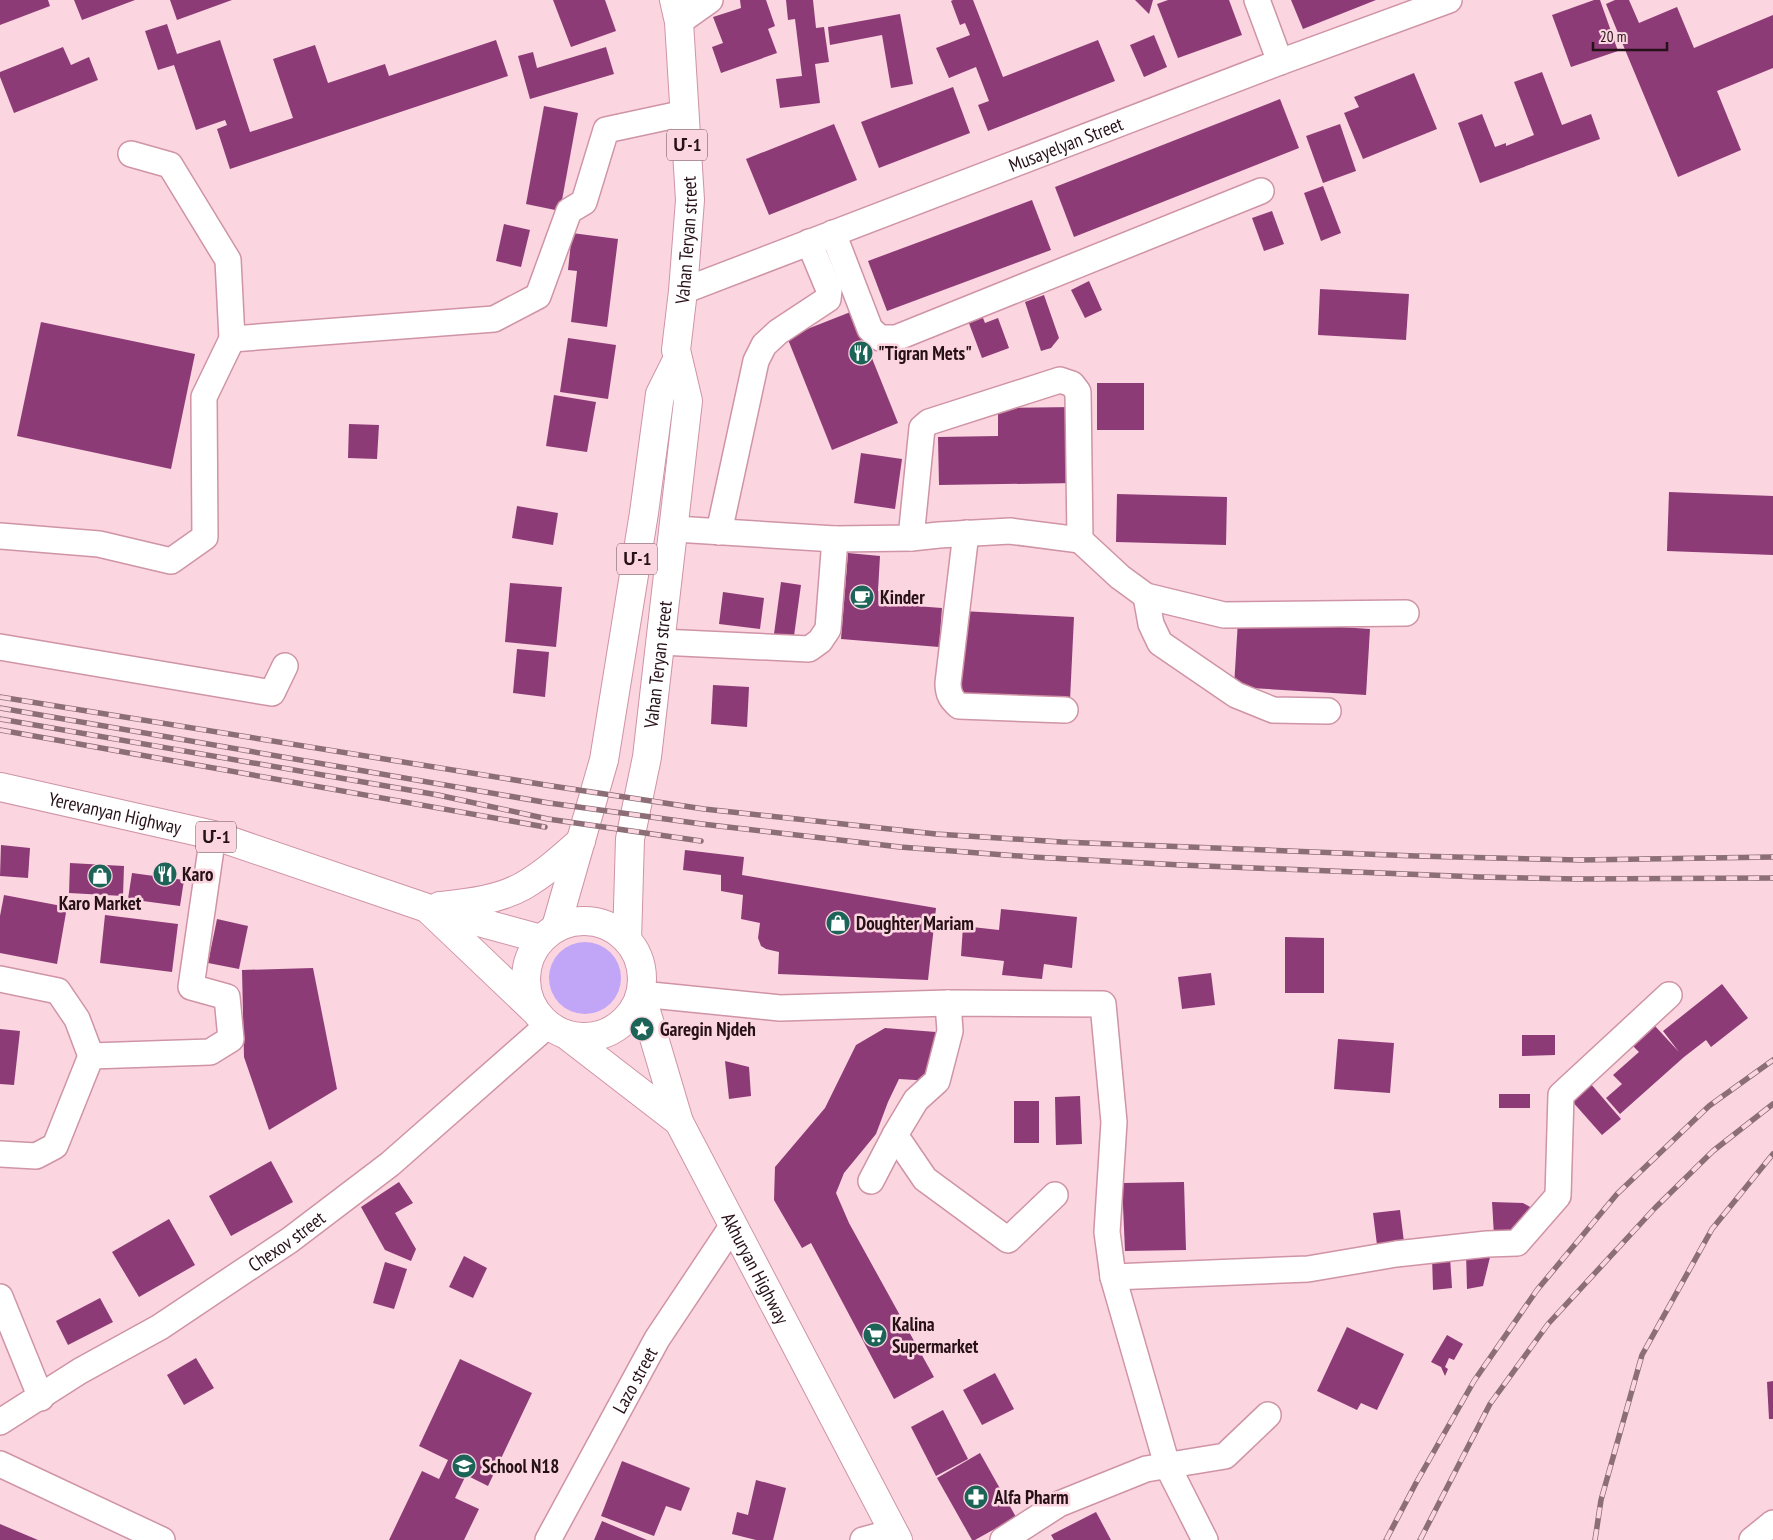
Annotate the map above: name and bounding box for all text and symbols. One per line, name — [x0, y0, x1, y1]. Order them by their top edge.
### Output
scale bar — [1593, 20, 1667, 52]
text: 20 m — [1600, 27, 1626, 46]
street label: Musayelyan Street — [1005, 111, 1127, 177]
road number: Մ-1 — [667, 130, 707, 160]
street label: Vahan Teryan street — [669, 175, 702, 306]
restaurant icon: "Tigran Mets" — [848, 340, 874, 366]
place label: "Tigran Mets" — [878, 341, 972, 365]
road number: Մ-1 — [617, 544, 657, 574]
cafe icon: Kinder — [849, 584, 875, 610]
place label: Kinder — [880, 585, 925, 609]
street label: Vahan Teryan street — [638, 599, 677, 730]
street label: Yerevanyan Highway — [47, 786, 185, 840]
road number: Մ-1 — [196, 822, 236, 852]
restaurant icon: Karo — [152, 861, 178, 887]
place label: Karo — [182, 862, 213, 886]
shop icon: Karo Market — [87, 863, 113, 889]
place label: Karo Market — [59, 891, 142, 915]
shop icon: Doughter Mariam — [825, 910, 851, 936]
place label: Doughter Mariam — [856, 911, 974, 935]
place icon: Garegin Njdeh — [629, 1016, 655, 1042]
place label: Garegin Njdeh — [660, 1017, 756, 1041]
street label: Chexov street — [244, 1205, 330, 1277]
street label: Akhuryan Highway — [717, 1208, 795, 1329]
place label: Kalina Supermarket — [892, 1312, 979, 1358]
supermarket icon: Kalina Supermarket — [862, 1322, 888, 1348]
street label: Lazo street — [607, 1342, 663, 1417]
school or university icon: School N18 — [451, 1453, 477, 1479]
place label: School N18 — [482, 1454, 559, 1478]
pharmacy icon: Alfa Pharm — [963, 1484, 989, 1510]
place label: Alfa Pharm — [993, 1485, 1069, 1509]

